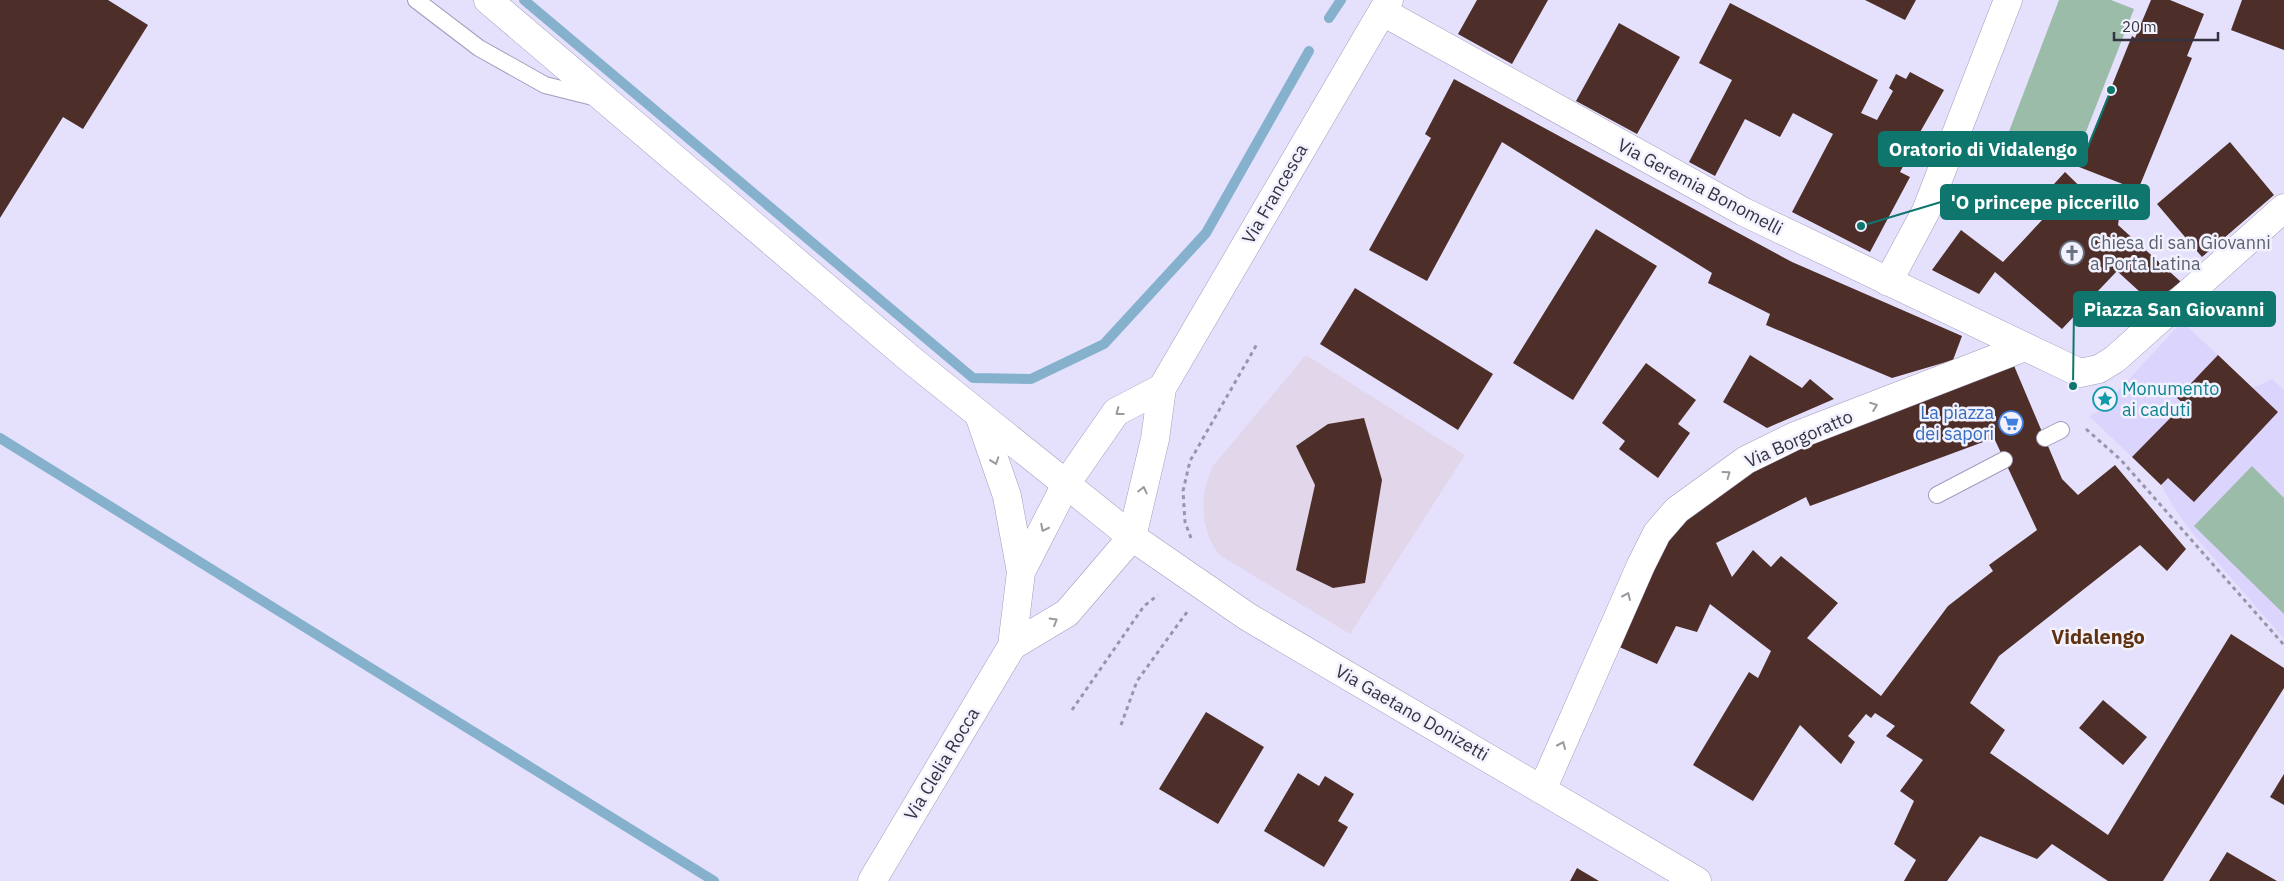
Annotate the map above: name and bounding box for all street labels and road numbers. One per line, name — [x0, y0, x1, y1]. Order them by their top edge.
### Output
street label: Via Geremia Bonomelli — [1614, 133, 1787, 240]
street label: Via Francesca — [1237, 139, 1313, 248]
street label: Via Borgoratto — [1741, 405, 1856, 473]
street label: Via Gaetano Donizetti — [1331, 659, 1493, 766]
street label: Via Clelia Rocca — [899, 703, 984, 824]

